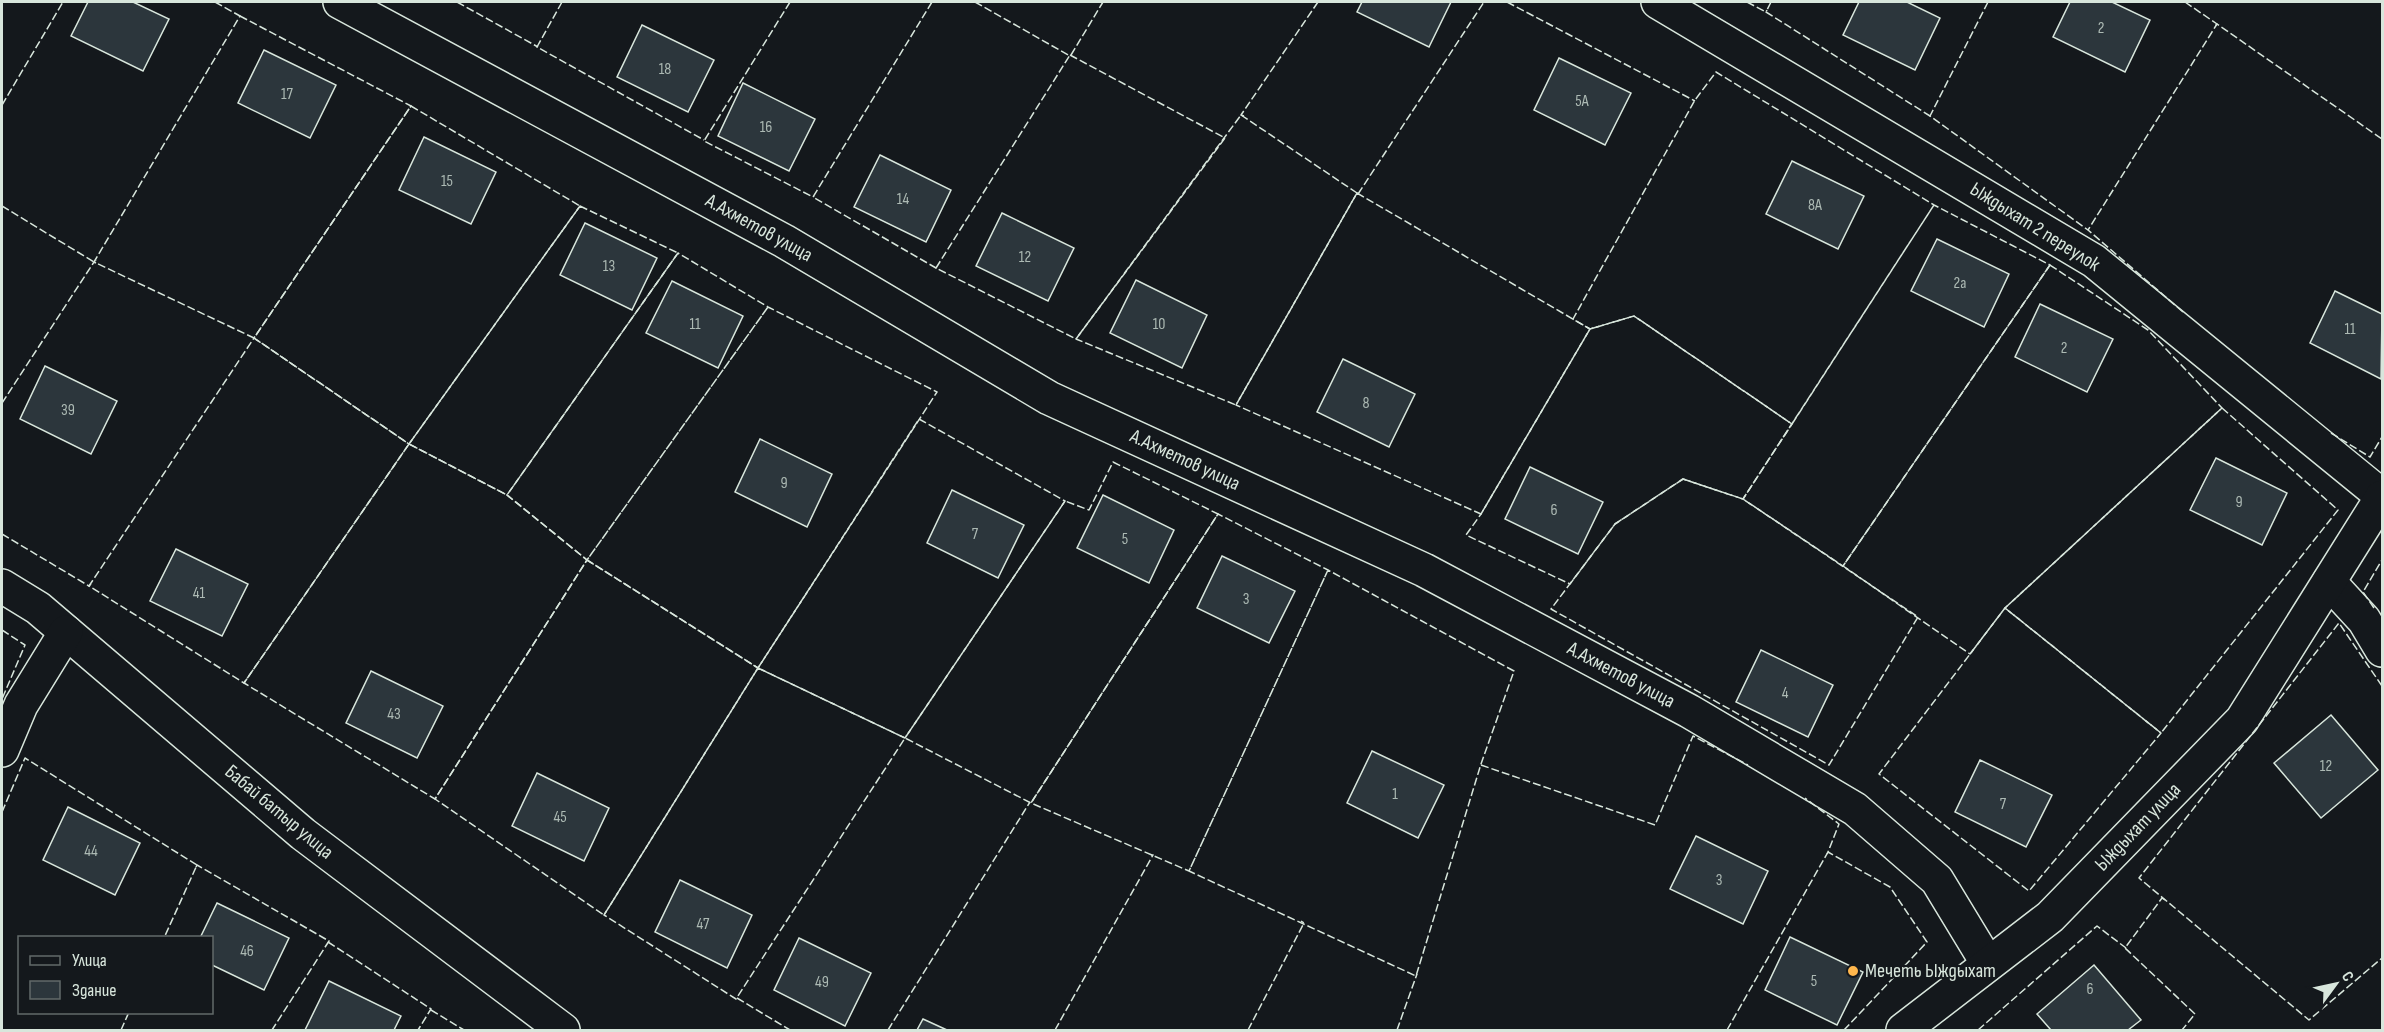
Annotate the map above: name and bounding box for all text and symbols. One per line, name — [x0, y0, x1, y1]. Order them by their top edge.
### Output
house number: 2 — [2098, 19, 2104, 38]
house number: 18 — [659, 60, 671, 79]
house number: 17 — [281, 85, 294, 104]
house number: 5A — [1575, 92, 1589, 111]
house number: 16 — [760, 118, 772, 137]
house number: 15 — [441, 172, 453, 191]
street label: Ыждыхат 2 переулок — [1965, 177, 2105, 277]
street label: А.Ахметов улица — [701, 188, 817, 267]
house number: 14 — [897, 190, 909, 209]
house number: 8A — [1808, 196, 1822, 215]
house number: 12 — [1019, 248, 1031, 267]
house number: 13 — [603, 257, 615, 276]
house number: 2a — [1954, 274, 1966, 293]
house number: 11 — [689, 315, 701, 334]
house number: 10 — [1153, 315, 1165, 334]
house number: 11 — [2344, 320, 2356, 339]
house number: 2 — [2061, 339, 2067, 358]
house number: 8 — [1362, 394, 1370, 413]
house number: 39 — [61, 401, 75, 420]
street label: А.Ахметов улица — [1125, 424, 1244, 496]
house number: 9 — [780, 474, 788, 493]
house number: 9 — [2235, 493, 2243, 512]
house number: 6 — [1550, 501, 1558, 520]
house number: 7 — [972, 525, 979, 544]
house number: 5 — [1122, 530, 1128, 549]
house number: 41 — [193, 584, 206, 603]
house number: 3 — [1243, 590, 1249, 609]
street label: А.Ахметов улица — [1562, 636, 1679, 713]
house number: 4 — [1782, 684, 1789, 703]
house number: 43 — [387, 705, 401, 724]
house number: 12 — [2320, 757, 2332, 776]
street label: Бабай батыр улица — [220, 760, 338, 864]
street label: Ыждыхат улица — [2090, 778, 2186, 876]
house number: 1 — [1392, 785, 1398, 804]
house number: 7 — [2000, 795, 2007, 814]
house number: 45 — [553, 808, 567, 827]
house number: 44 — [84, 842, 98, 861]
house number: 3 — [1716, 871, 1722, 890]
house number: 47 — [697, 915, 710, 934]
legend — [18, 936, 213, 1014]
house number: 46 — [240, 942, 254, 961]
text: Улица — [72, 950, 107, 971]
north arrow — [2306, 954, 2366, 1014]
place label: Мечеть Ыждыхат — [1865, 959, 1996, 983]
marker: Мечеть Ыждыхат — [1846, 964, 1860, 978]
text: С — [2337, 968, 2358, 985]
house number: 5 — [1811, 972, 1817, 991]
house number: 49 — [815, 973, 829, 992]
text: Здание — [72, 980, 117, 1001]
house number: 6 — [2086, 980, 2094, 999]

